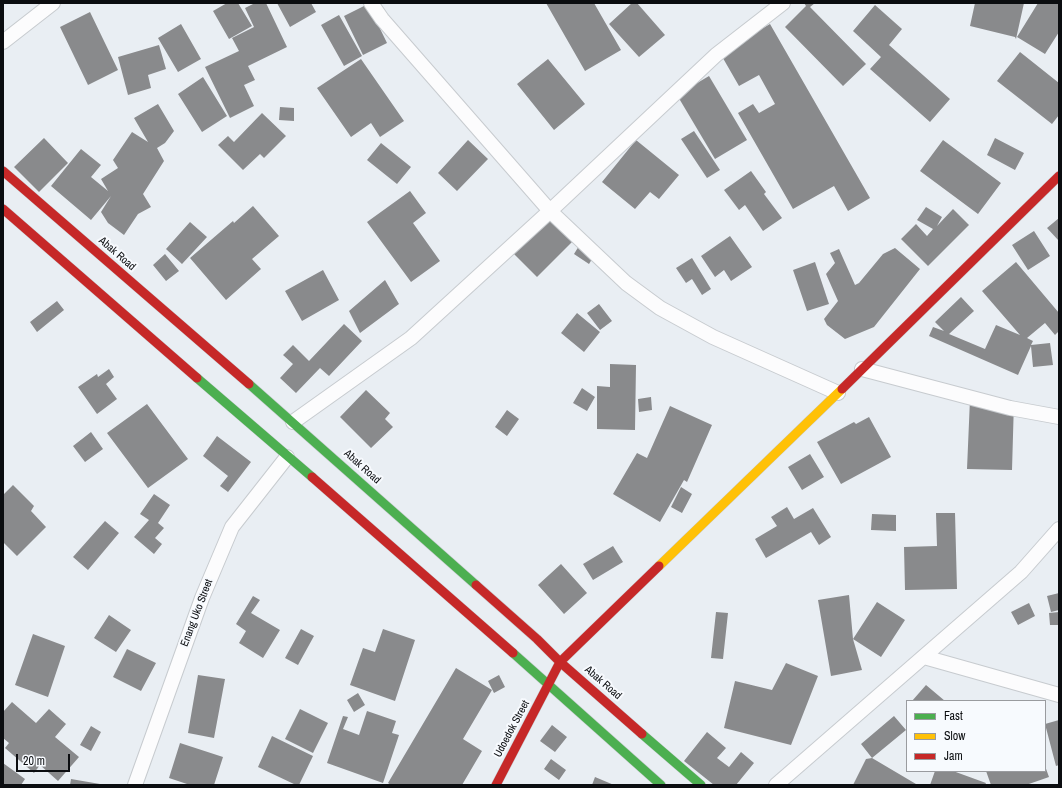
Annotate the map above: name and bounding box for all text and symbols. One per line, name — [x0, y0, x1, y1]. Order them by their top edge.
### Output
street label: Abak Road — [96, 234, 138, 274]
street label: Abak Road — [341, 447, 383, 487]
street label: Enang Uko Street — [178, 577, 216, 649]
street label: Abak Road — [582, 663, 624, 703]
street label: Udoedok Street — [491, 698, 533, 760]
legend — [906, 700, 1046, 772]
text: Fast — [944, 708, 963, 724]
text: Slow — [944, 728, 965, 744]
scale bar — [18, 746, 72, 772]
text: Jam — [944, 748, 963, 764]
text: 20 m — [23, 753, 45, 769]

